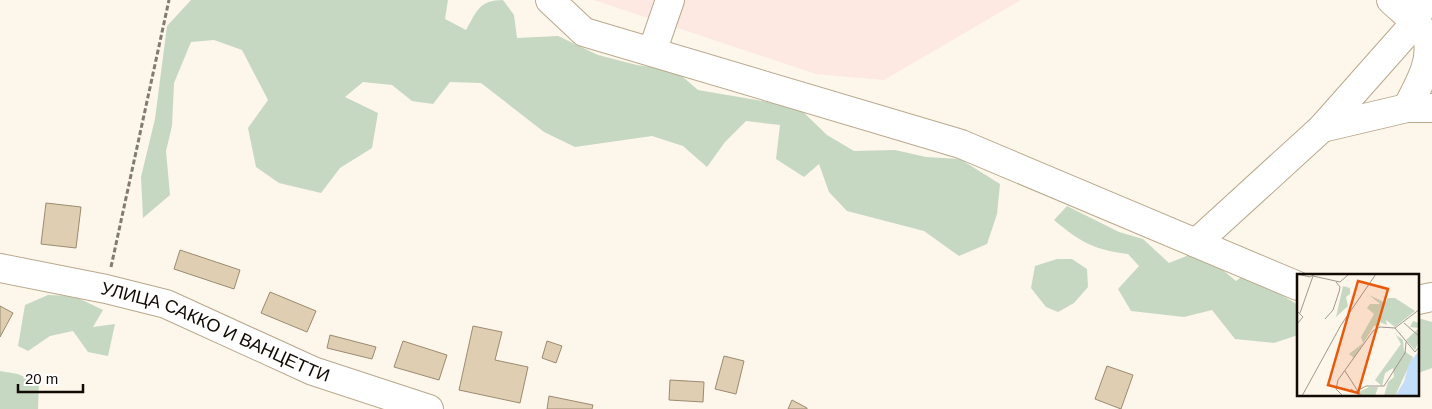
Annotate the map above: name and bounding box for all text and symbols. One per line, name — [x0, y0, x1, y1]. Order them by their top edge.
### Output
inset map — [1297, 274, 1420, 396]
street label: УЛИЦА САККО И ВАНЦЕТТИ — [99, 278, 332, 386]
scale bar — [18, 362, 82, 394]
text: 20 m — [25, 370, 58, 387]

